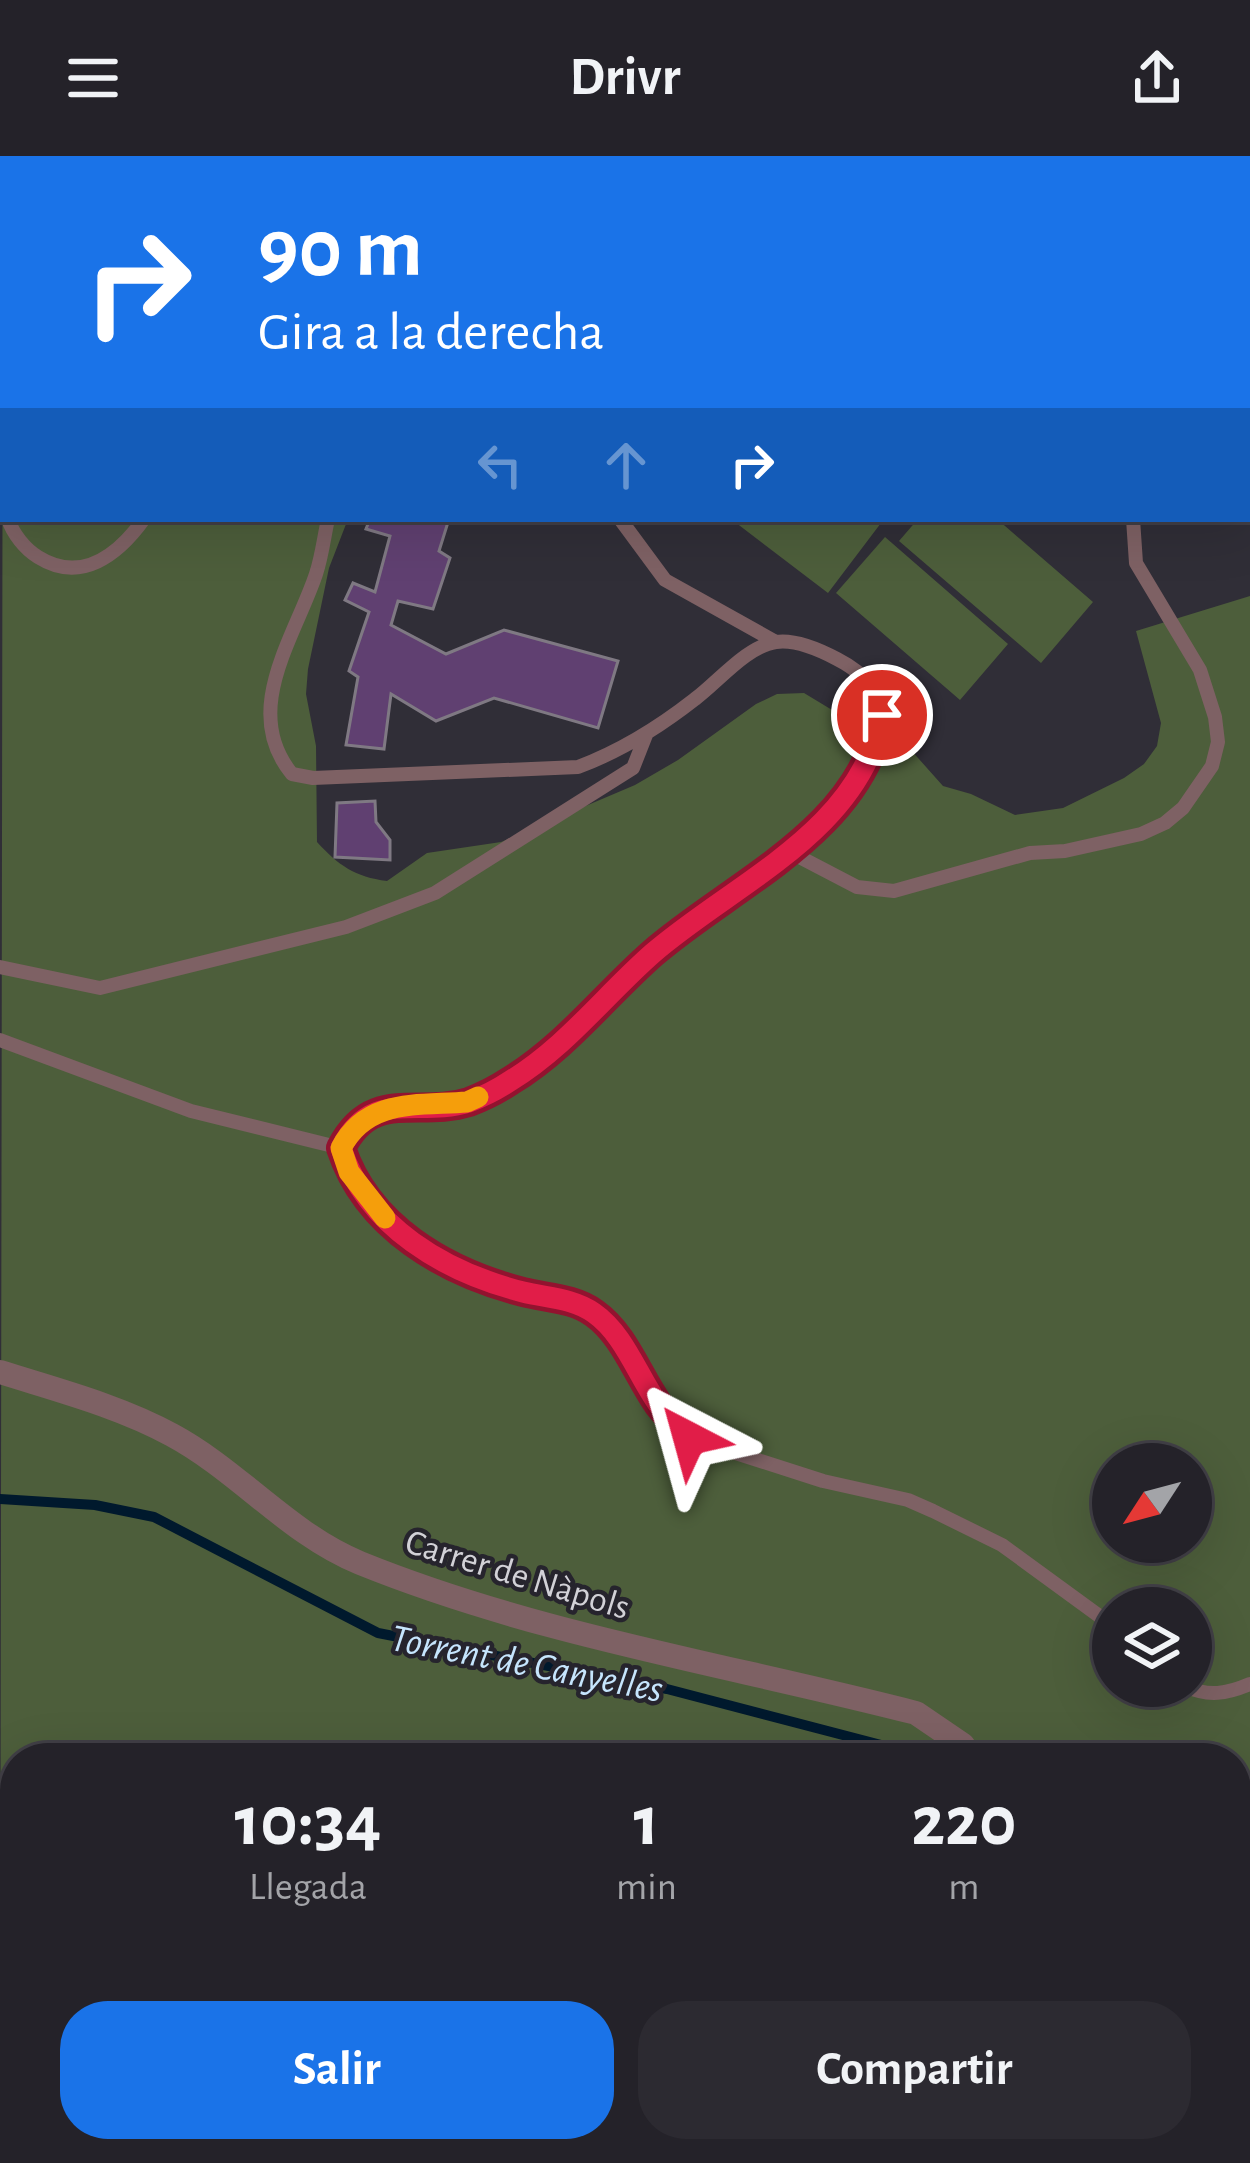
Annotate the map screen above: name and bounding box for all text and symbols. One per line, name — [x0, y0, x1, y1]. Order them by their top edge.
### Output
icon: menu — [60, 45, 126, 111]
icon: share — [1124, 45, 1190, 111]
text: Drivr — [570, 51, 680, 105]
icon: right — [60, 204, 216, 360]
text: 90 m — [258, 208, 423, 292]
text: Gira a la derecha — [258, 306, 604, 360]
icon: left — [467, 432, 533, 498]
icon: ahead — [593, 432, 659, 498]
icon: right — [719, 432, 785, 498]
pin — [831, 664, 933, 766]
icon: arrive — [849, 682, 915, 748]
position arrow — [626, 1375, 752, 1501]
north arrow — [1092, 1443, 1212, 1563]
map controls — [1092, 1443, 1212, 1707]
street label: Carrer de Nàpols — [401, 1524, 634, 1626]
button: layers — [1092, 1587, 1212, 1707]
water label: Torrent de Canyelles — [387, 1619, 666, 1710]
text: 10:34 — [234, 1786, 382, 1858]
text: 1 — [633, 1786, 659, 1858]
text: 220 — [911, 1786, 1017, 1858]
text: Llegada — [249, 1868, 367, 1907]
text: min — [616, 1868, 677, 1907]
text: m — [948, 1868, 979, 1907]
button: Salir — [60, 2001, 614, 2139]
button: Compartir — [638, 2001, 1191, 2139]

